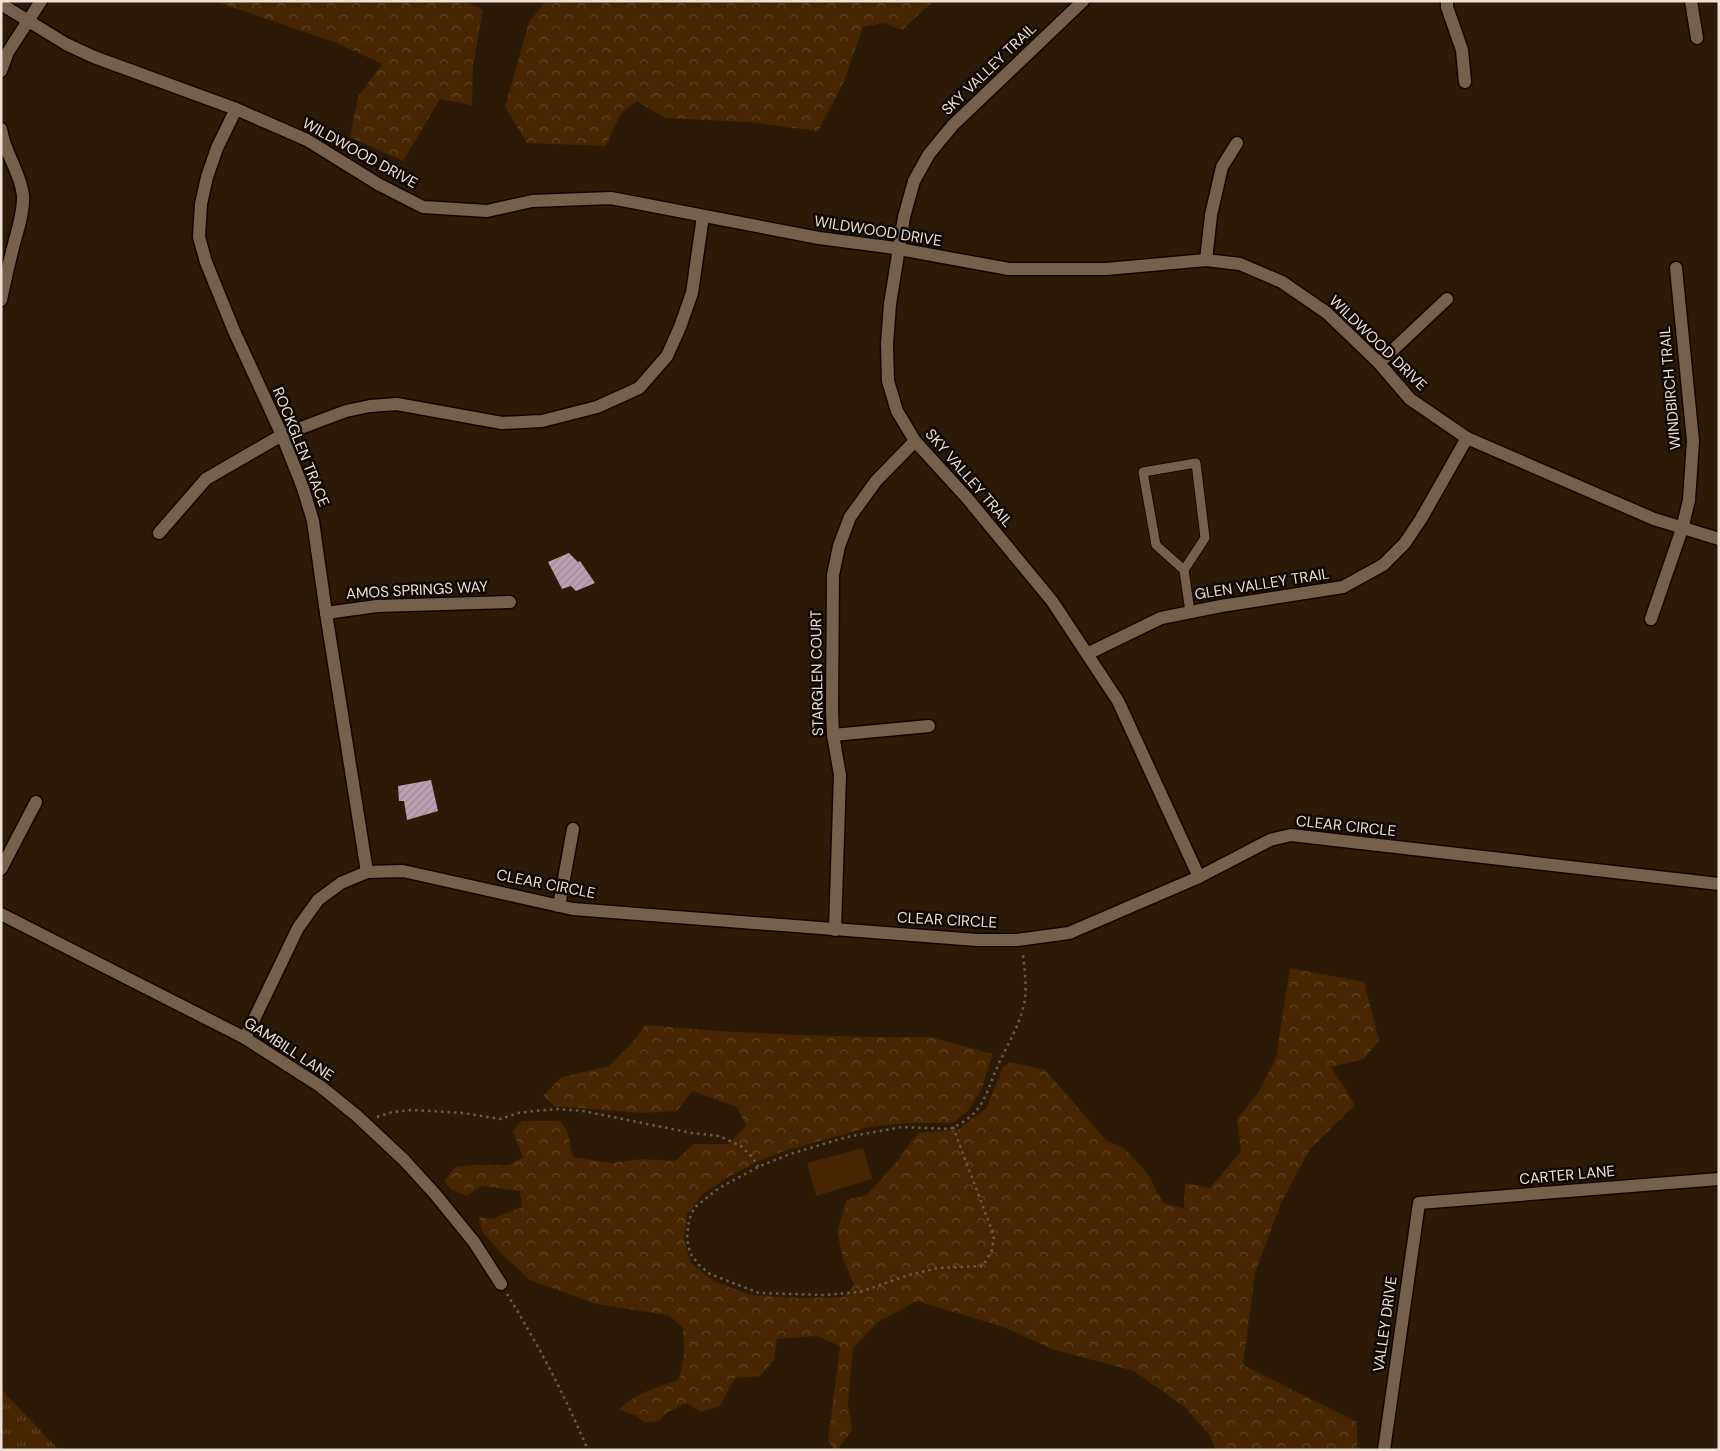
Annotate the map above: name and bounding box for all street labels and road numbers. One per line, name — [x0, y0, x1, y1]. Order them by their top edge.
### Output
street label: SKY VALLEY TRAIL — [937, 19, 1041, 119]
street label: WILDWOOD DRIVE — [299, 113, 421, 193]
street label: WILDWOOD DRIVE — [813, 211, 943, 251]
street label: WILDWOOD DRIVE — [1325, 291, 1431, 395]
street label: WINDBIRCH TRAIL — [1655, 325, 1685, 451]
street label: ROCKGLEN TRACE — [268, 384, 334, 510]
street label: SKY VALLEY TRAIL — [921, 425, 1017, 532]
street label: GLEN VALLEY TRAIL — [1193, 563, 1331, 605]
street label: AMOS SPRINGS WAY — [345, 576, 489, 604]
street label: STARGLEN COURT — [806, 610, 828, 736]
street label: CLEAR CIRCLE — [1295, 811, 1397, 841]
street label: CLEAR CIRCLE — [495, 865, 597, 903]
street label: CLEAR CIRCLE — [896, 907, 998, 933]
street label: GAMBILL LANE — [240, 1013, 338, 1085]
street label: CARTER LANE — [1518, 1161, 1616, 1189]
street label: VALLEY DRIVE — [1368, 1275, 1402, 1373]

